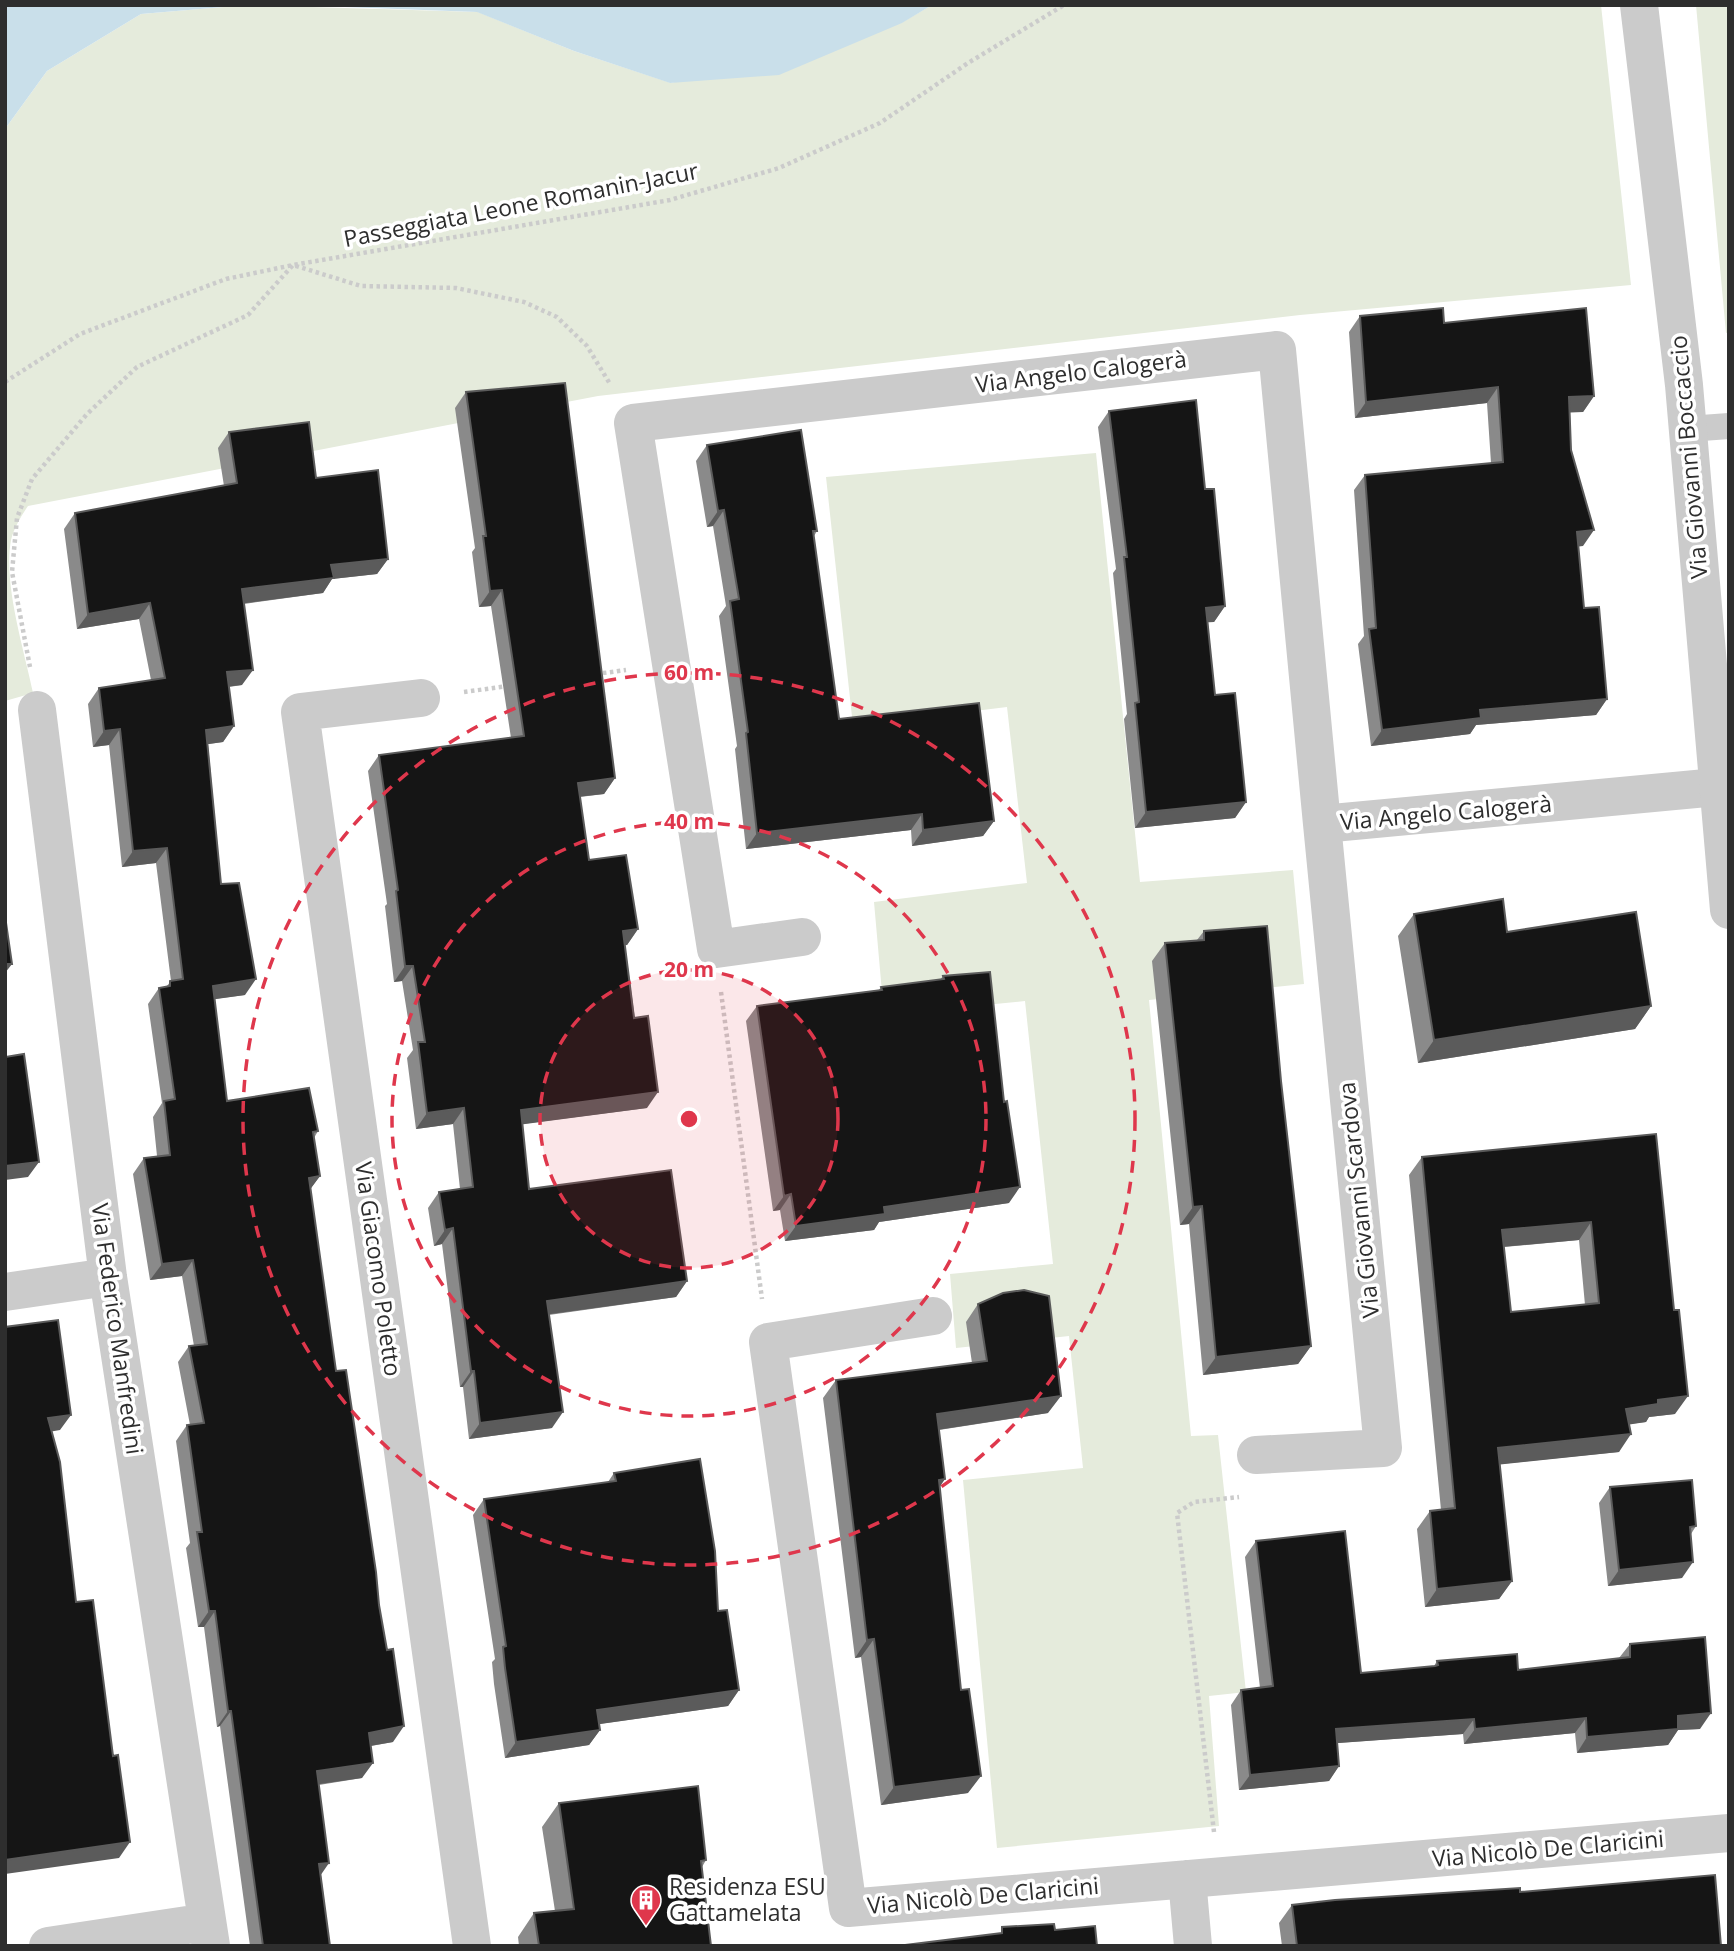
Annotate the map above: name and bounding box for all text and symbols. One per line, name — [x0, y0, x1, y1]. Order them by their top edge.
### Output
street label: Passeggiata Leone Romanin-Jacur — [341, 154, 701, 254]
street label: Via Giovanni Boccaccio — [1661, 334, 1715, 580]
street label: Via Angelo Calogerà — [974, 342, 1188, 400]
text: 60 m — [664, 658, 714, 686]
street label: Via Angelo Calogerà — [1339, 787, 1553, 837]
text: 40 m — [664, 807, 714, 835]
text: 20 m — [664, 955, 714, 983]
street label: Via Giovanni Scardova — [1330, 1081, 1386, 1320]
centre of rings — [677, 1107, 701, 1131]
street label: Via Giacomo Poletto — [348, 1160, 410, 1378]
street label: Via Federico Manfredini — [85, 1201, 151, 1457]
street label: Via Nicolò De Claricini — [1431, 1822, 1665, 1874]
street label: Via Nicolò De Claricini — [866, 1869, 1100, 1921]
place label: Residenza ESU Gattamelata — [669, 1870, 826, 1928]
building icon: Residenza ESU Gattamelata — [629, 1883, 663, 1927]

